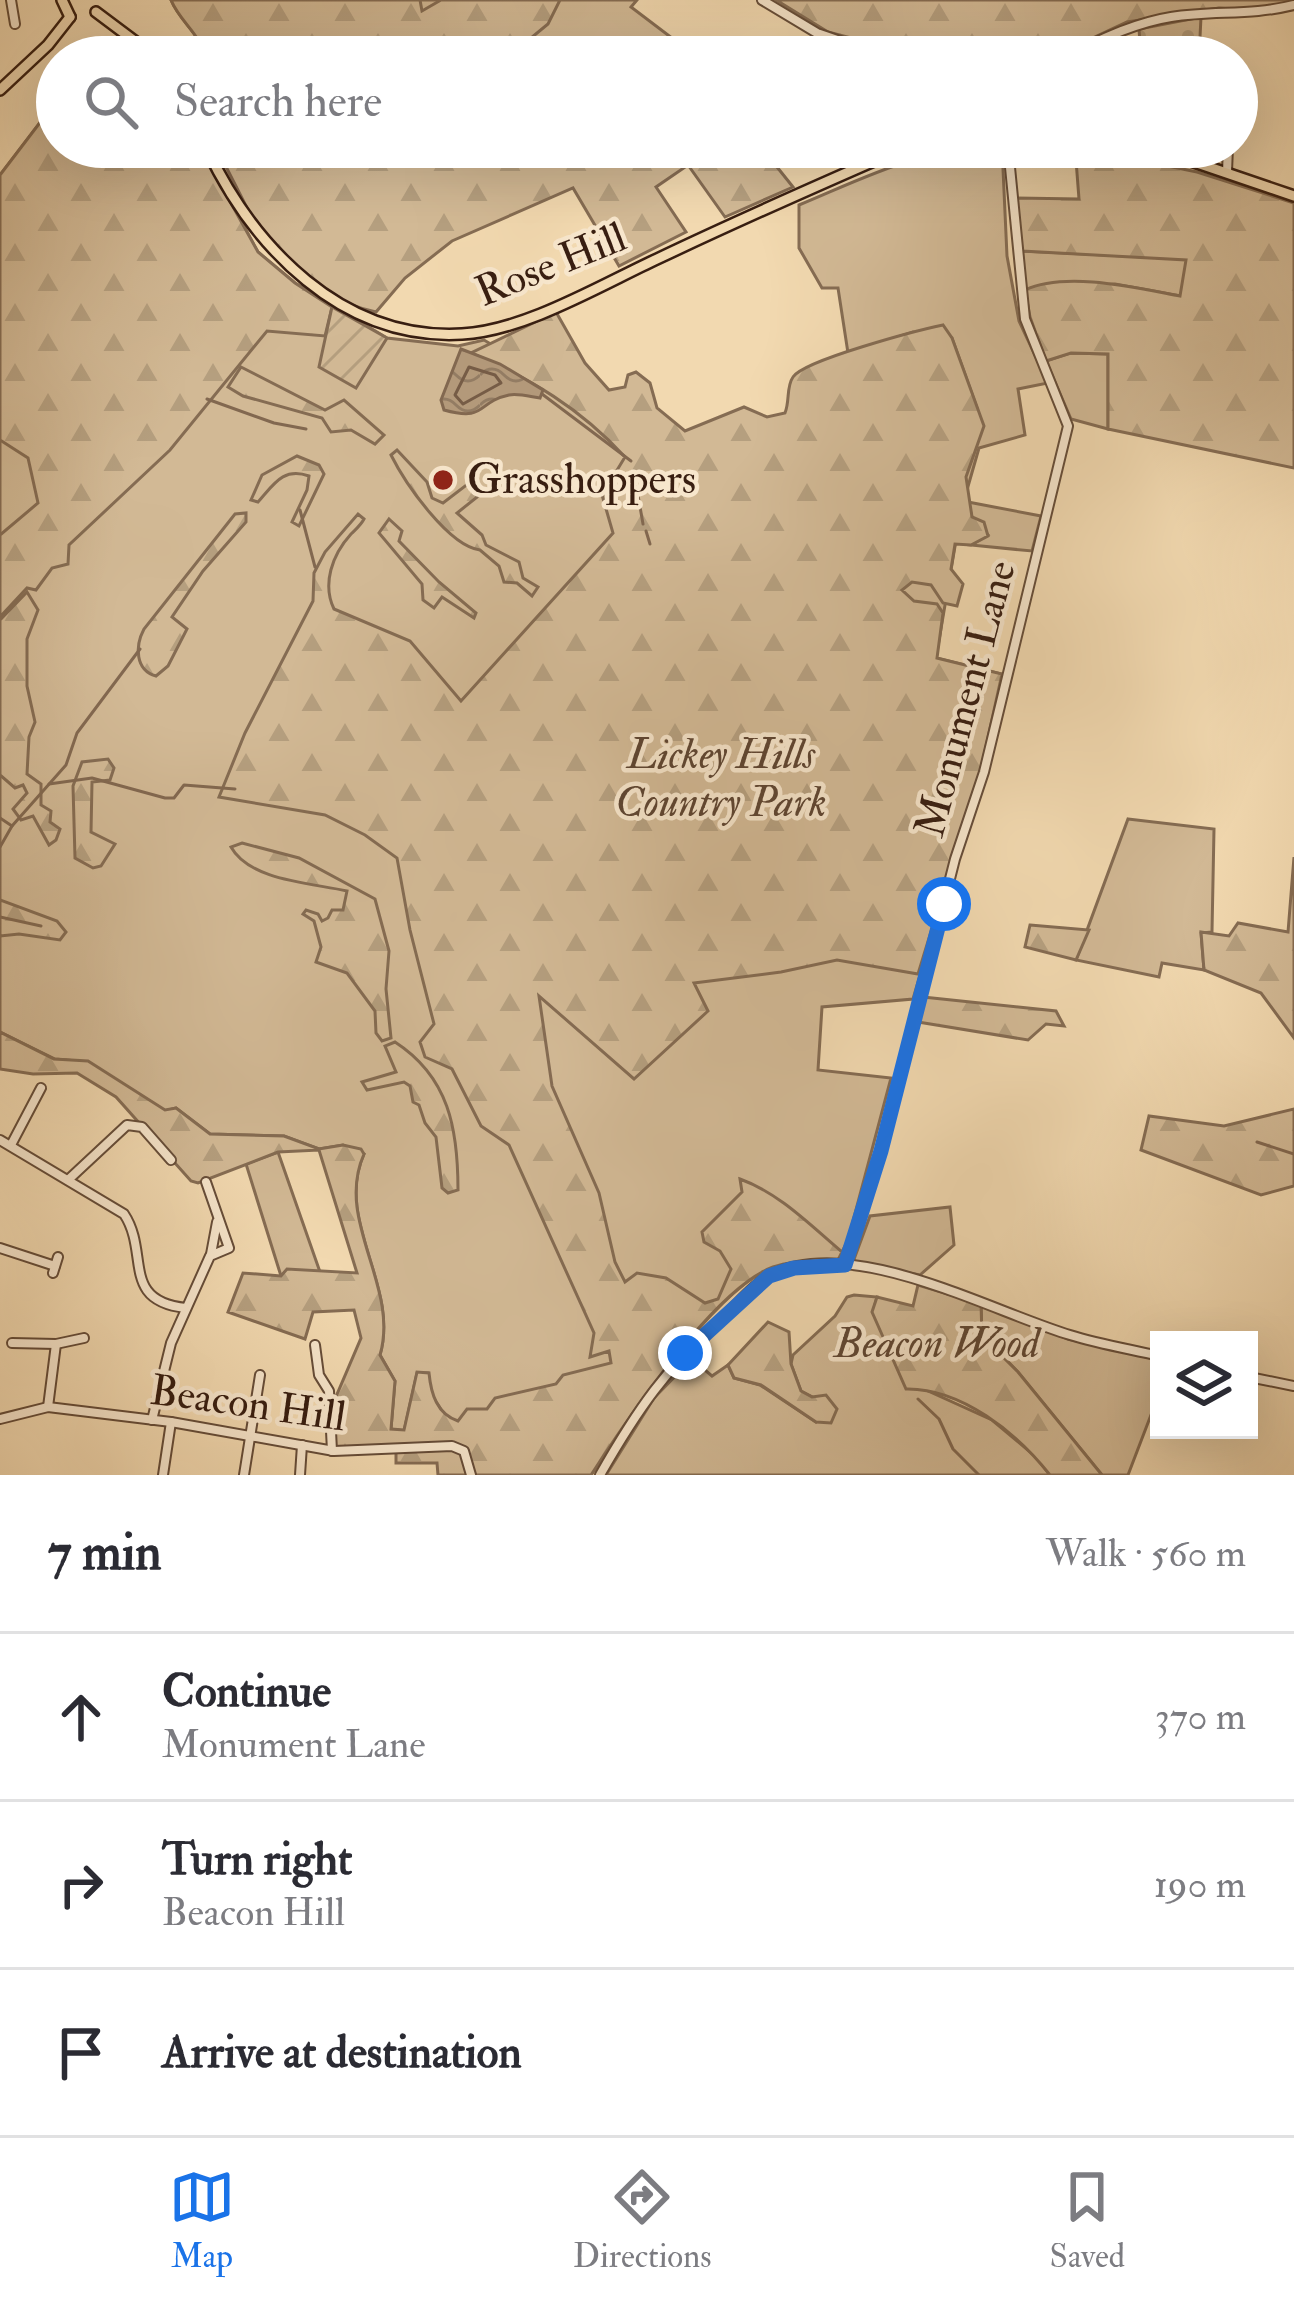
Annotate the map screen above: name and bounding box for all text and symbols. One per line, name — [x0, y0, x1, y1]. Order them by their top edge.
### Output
search box — [36, 36, 1258, 168]
icon: search — [78, 69, 144, 135]
text: Search here — [174, 74, 382, 130]
street label: Rose Hill — [468, 211, 634, 319]
place label: Grasshoppers — [467, 454, 696, 506]
marker: Grasshoppers — [430, 467, 456, 493]
street label: Monument Lane — [904, 555, 1028, 843]
park label: Lickey Hills Country Park — [615, 729, 827, 829]
route start — [917, 877, 971, 931]
park label: Beacon Wood — [832, 1318, 1042, 1370]
route end — [658, 1326, 712, 1380]
map controls — [1150, 1331, 1258, 1439]
button: layers — [1150, 1331, 1258, 1439]
street label: Beacon Hill — [147, 1365, 349, 1443]
text: 7 min — [48, 1521, 162, 1585]
text: Walk · 560 m — [1046, 1529, 1246, 1578]
text: Continue — [162, 1664, 331, 1720]
icon: ahead — [48, 1684, 114, 1750]
text: 370 m — [1155, 1692, 1246, 1741]
text: Monument Lane — [162, 1720, 426, 1769]
text: Turn right — [162, 1832, 352, 1888]
icon: right — [48, 1852, 114, 1918]
text: 190 m — [1154, 1860, 1246, 1909]
text: Beacon Hill — [162, 1888, 345, 1937]
icon: arrive — [48, 2020, 114, 2086]
text: Arrive at destination — [162, 2025, 522, 2081]
tab: Map — [169, 2164, 235, 2277]
tab: Directions — [573, 2164, 712, 2277]
tab: Saved — [1050, 2164, 1125, 2277]

